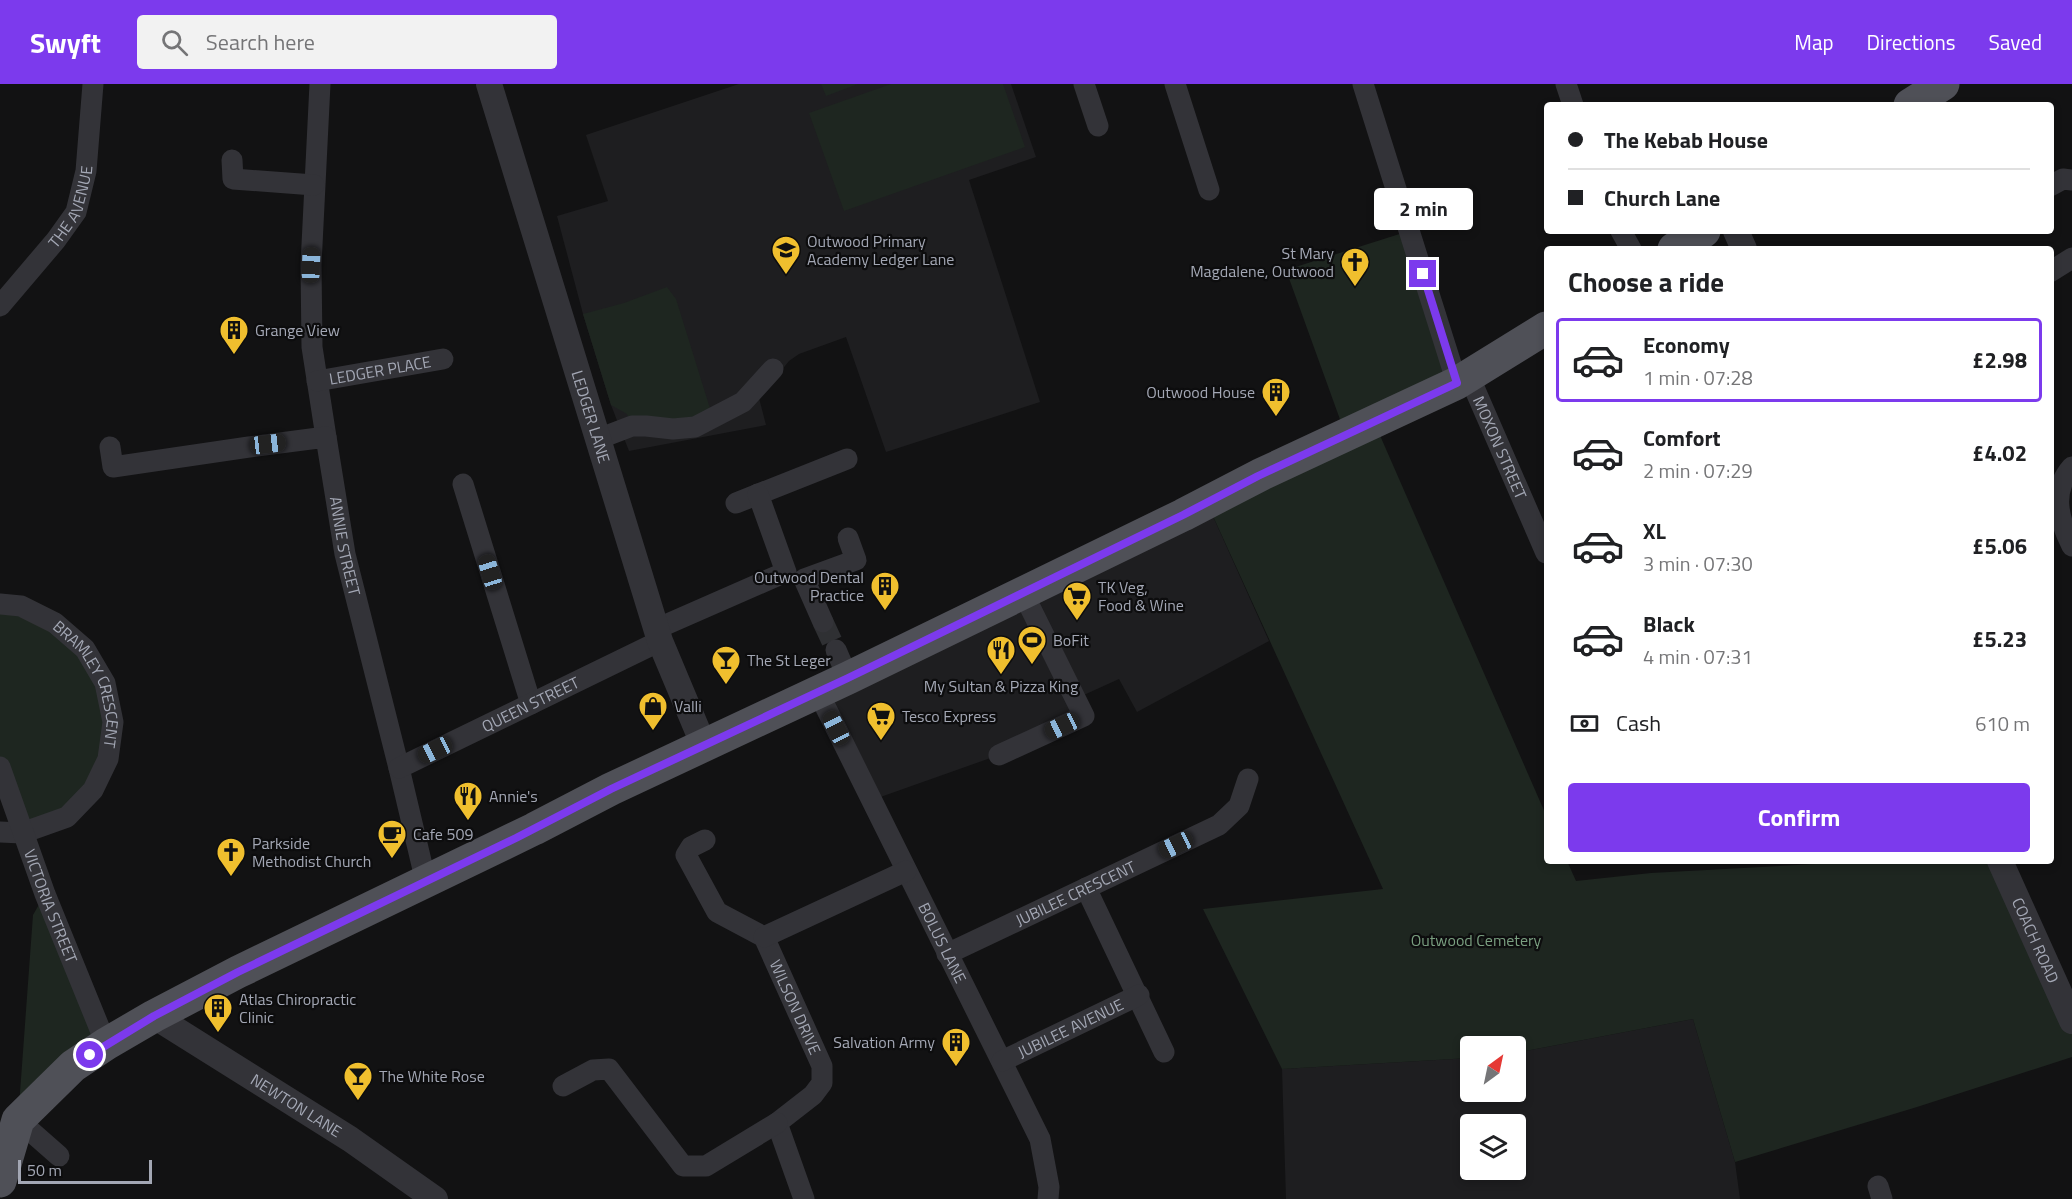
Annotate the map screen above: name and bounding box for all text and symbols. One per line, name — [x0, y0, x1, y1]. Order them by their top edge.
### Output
search box — [137, 15, 557, 69]
text: Swyft — [30, 21, 101, 64]
text: Search here — [206, 25, 315, 59]
icon: search — [158, 26, 191, 59]
text: Map — [1794, 26, 1834, 58]
text: Directions — [1867, 26, 1956, 58]
text: Saved — [1989, 26, 2042, 58]
text: The Kebab House — [1604, 123, 1768, 157]
street label: THE AVENUE — [42, 165, 98, 253]
text: Church Lane — [1604, 181, 1720, 215]
callout: 2 min — [1374, 187, 1472, 229]
text: 2 min — [1399, 193, 1448, 224]
place label: Outwood Primary Academy Ledger Lane — [807, 229, 954, 271]
school or university icon: Outwood Primary Academy Ledger Lane — [770, 234, 802, 276]
place label: St Mary Magdalene, Outwood — [1190, 241, 1334, 283]
church icon: St Mary Magdalene, Outwood — [1339, 246, 1371, 288]
car — [301, 247, 321, 283]
route end — [1409, 260, 1436, 287]
text: Choose a ride — [1568, 261, 1724, 302]
building icon: Grange View — [218, 314, 250, 356]
place label: Grange View — [255, 318, 340, 342]
text: Economy — [1643, 328, 1730, 362]
icon: car — [1571, 333, 1625, 387]
text: £2.98 — [1972, 343, 2027, 377]
street label: LEDGER PLACE — [327, 349, 433, 391]
text: 1 min · 07:28 — [1643, 362, 1753, 393]
street label: LEDGER LANE — [566, 367, 617, 466]
building icon: Outwood House — [1260, 376, 1292, 418]
place label: Outwood House — [1146, 380, 1255, 404]
street label: MOXON STREET — [1467, 392, 1533, 503]
text: Comfort — [1643, 421, 1721, 455]
icon: car — [1571, 426, 1625, 480]
car — [249, 433, 287, 455]
text: £4.02 — [1972, 436, 2027, 470]
text: 2 min · 07:29 — [1643, 455, 1753, 486]
street label: ANNIE STREET — [324, 495, 367, 599]
text: XL — [1643, 514, 1666, 548]
icon: car — [1571, 519, 1625, 573]
text: £5.06 — [1972, 529, 2027, 563]
text: 3 min · 07:30 — [1643, 548, 1753, 579]
car — [476, 552, 504, 592]
place label: Outwood Dental Practice — [754, 565, 864, 607]
building icon: Outwood Dental Practice — [869, 570, 901, 612]
place label: TK Veg, Food & Wine — [1098, 575, 1184, 617]
supermarket icon: TK Veg, Food & Wine — [1061, 580, 1093, 622]
text: Black — [1643, 607, 1695, 641]
icon: car — [1571, 612, 1625, 666]
street label: BRAMLEY CRESCENT — [48, 614, 125, 750]
text: £5.23 — [1972, 622, 2027, 656]
sports icon: BoFit — [1016, 624, 1048, 666]
place label: BoFit — [1053, 628, 1089, 652]
restaurant icon: My Sultan & Pizza King — [985, 634, 1017, 676]
text: 4 min · 07:31 — [1643, 641, 1753, 672]
bar icon: The St Leger — [710, 644, 742, 686]
place label: The St Leger — [747, 648, 831, 672]
street label: QUEEN STREET — [477, 670, 584, 738]
place label: My Sultan & Pizza King — [924, 674, 1078, 698]
shop icon: Valli — [637, 690, 669, 732]
place label: Valli — [674, 694, 702, 718]
supermarket icon: Tesco Express — [865, 700, 897, 742]
place label: Tesco Express — [902, 704, 996, 728]
text: Cash — [1616, 706, 1661, 740]
icon: cash — [1568, 707, 1601, 740]
car — [820, 708, 852, 748]
text: 610 m — [1975, 708, 2030, 739]
car — [1042, 710, 1082, 742]
car — [415, 734, 455, 766]
restaurant icon: Annie's — [452, 780, 484, 822]
button: Confirm — [1568, 783, 2030, 852]
place label: Annie's — [489, 784, 538, 808]
cafe icon: Cafe 509 — [376, 818, 408, 860]
place label: Cafe 509 — [413, 822, 473, 846]
car — [1156, 829, 1196, 861]
place label: Parkside Methodist Church — [252, 831, 371, 873]
church icon: Parkside Methodist Church — [215, 836, 247, 878]
street label: VICTORIA STREET — [18, 846, 84, 967]
street label: JUBILEE CRESCENT — [1011, 854, 1140, 932]
street label: COACH ROAD — [2006, 894, 2065, 987]
street label: BOLUS LANE — [912, 898, 973, 987]
park label: Outwood Cemetery — [1411, 928, 1542, 952]
street label: WILSON DRIVE — [764, 956, 827, 1058]
place label: Atlas Chiropractic Clinic — [239, 987, 356, 1029]
building icon: Atlas Chiropractic Clinic — [202, 992, 234, 1034]
street label: JUBILEE AVENUE — [1013, 992, 1128, 1064]
building icon: Salvation Army — [940, 1026, 972, 1068]
place label: Salvation Army — [833, 1030, 935, 1054]
north arrow — [1460, 1036, 1526, 1102]
map controls — [1460, 1036, 1526, 1180]
route start — [76, 1041, 103, 1068]
bar icon: The White Rose — [342, 1060, 374, 1102]
place label: The White Rose — [379, 1064, 485, 1088]
street label: NEWTON LANE — [246, 1068, 347, 1143]
button: layers — [1460, 1114, 1526, 1180]
scale bar — [18, 1157, 152, 1184]
text: 50 m — [27, 1158, 62, 1182]

